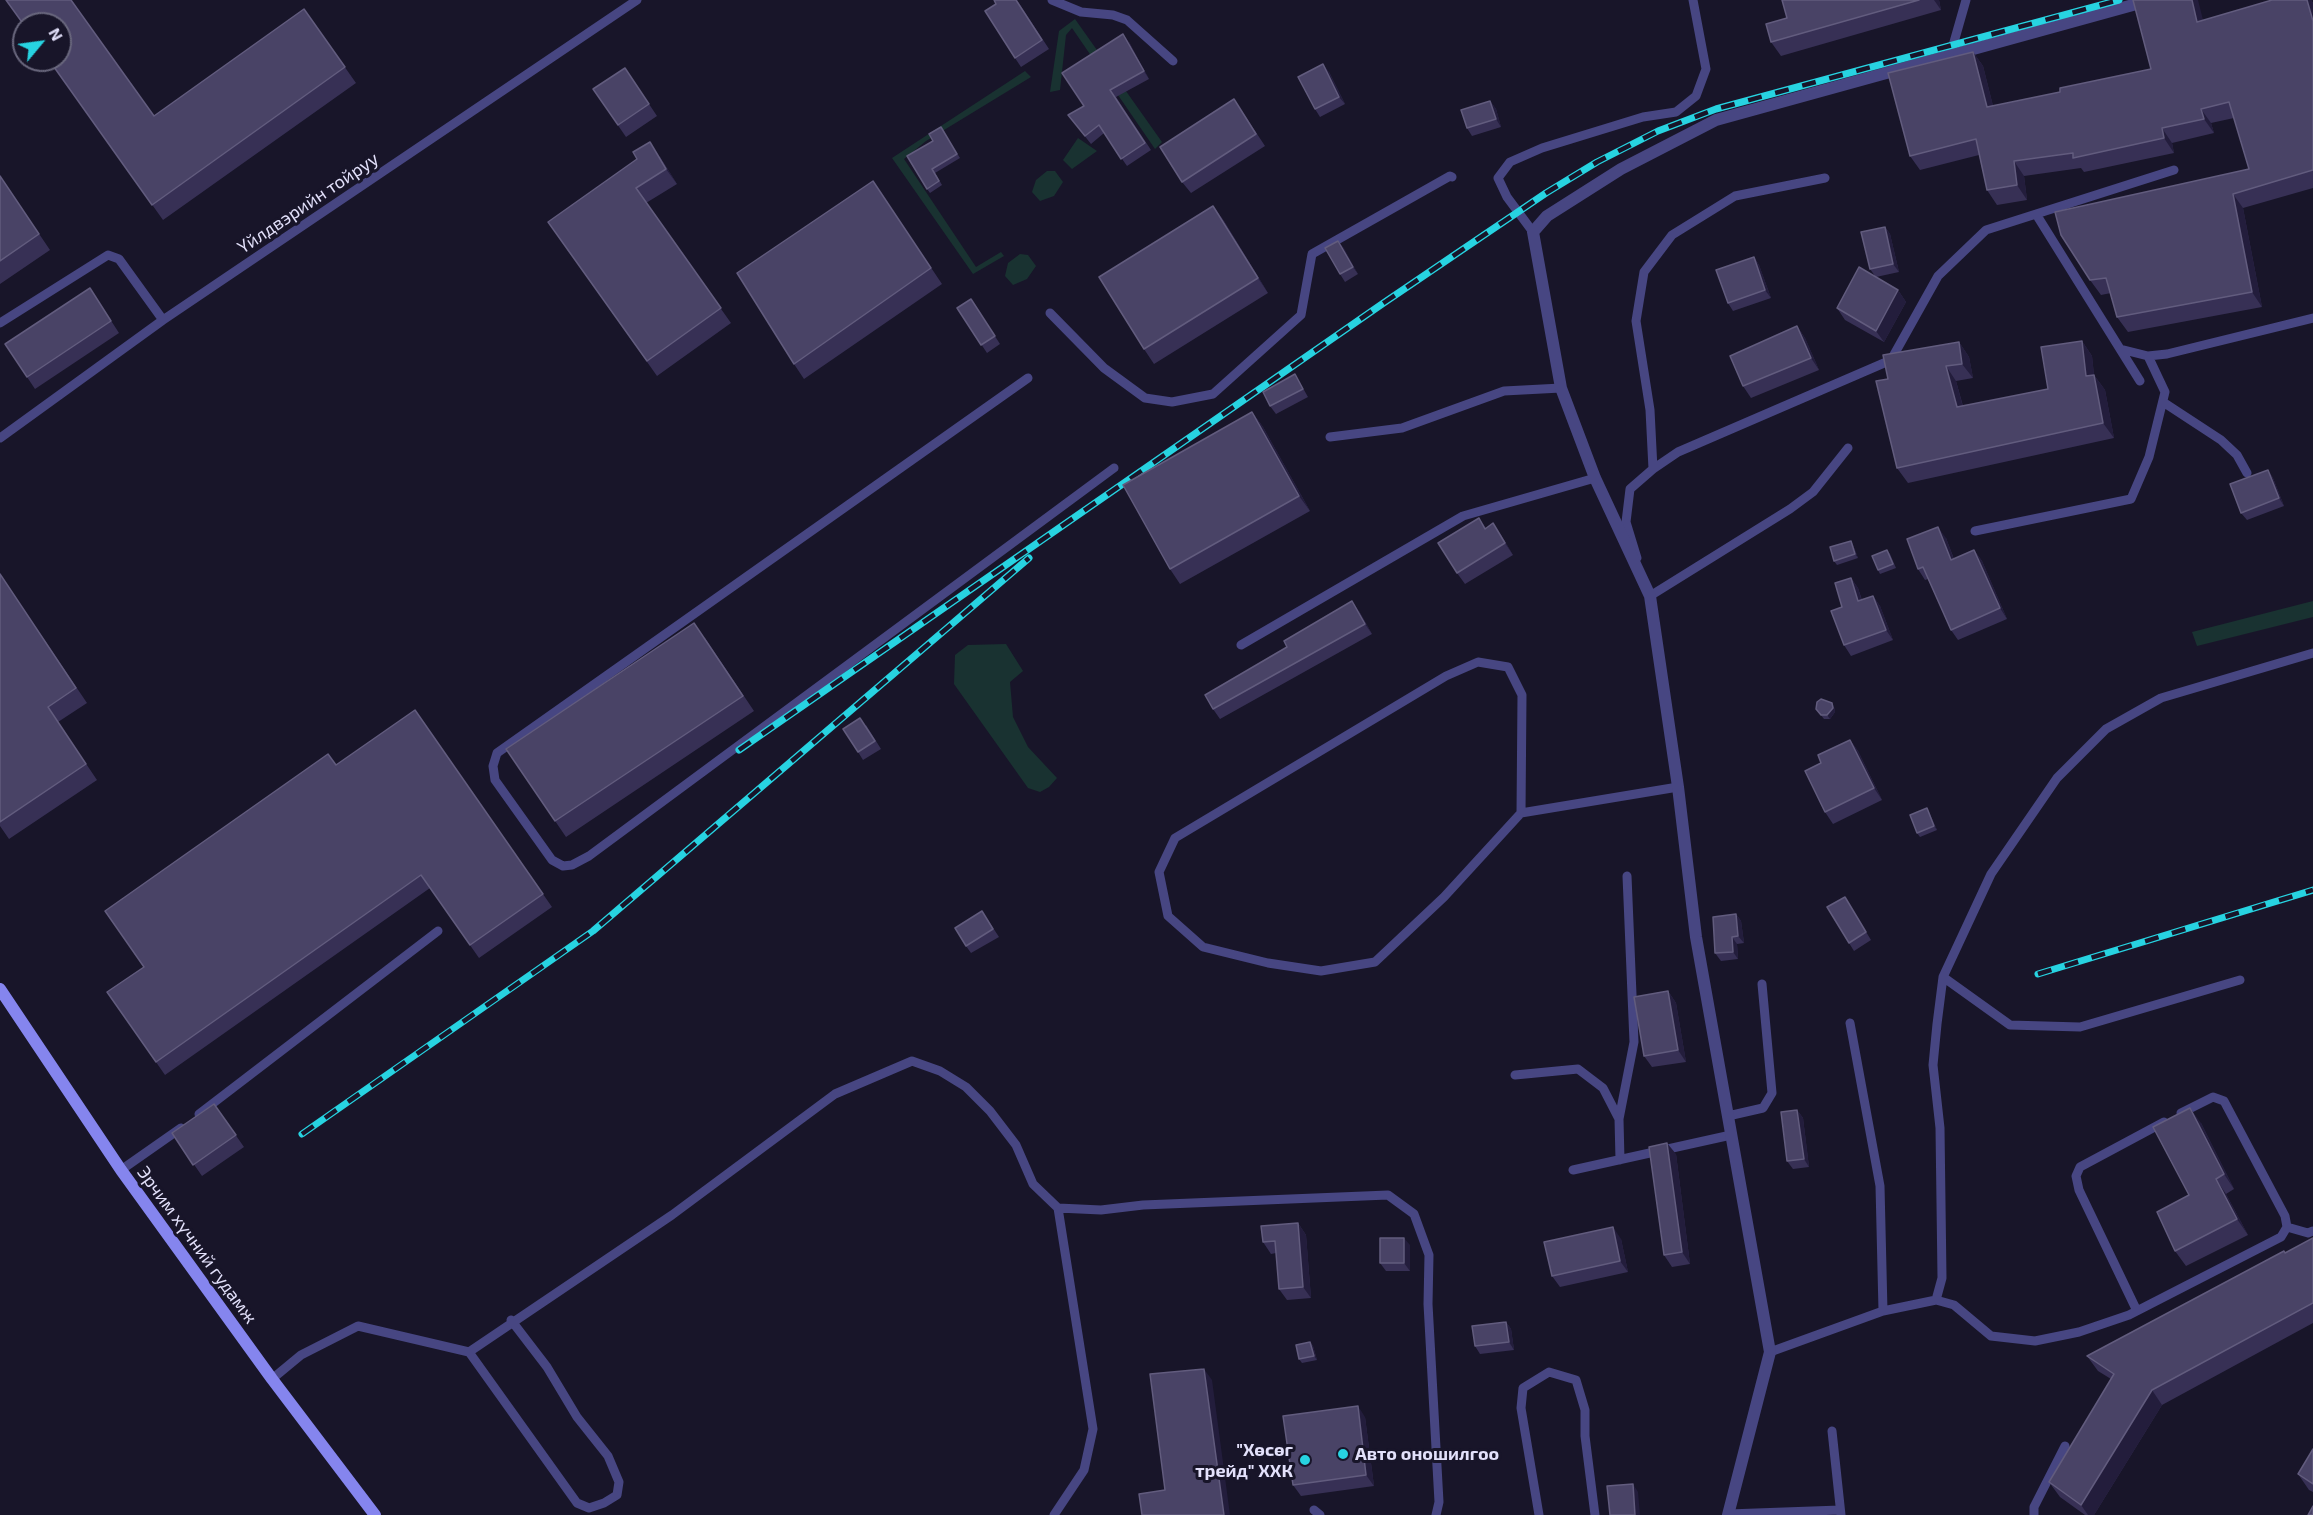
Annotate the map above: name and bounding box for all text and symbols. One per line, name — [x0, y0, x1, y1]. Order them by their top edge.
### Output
north arrow — [12, 12, 72, 72]
text: N — [45, 24, 68, 44]
street label: Үйлдвэрийн тойруу — [233, 148, 383, 258]
street label: Эрчим хүчний гудамж — [133, 1162, 261, 1328]
place label: "Хөсөг трейд" ХХК — [1195, 1439, 1293, 1482]
place label: Авто оношилгоо — [1355, 1443, 1499, 1465]
marker: Авто оношилгоо — [1336, 1447, 1350, 1461]
marker: "Хөсөг трейд" ХХК — [1298, 1453, 1312, 1467]

